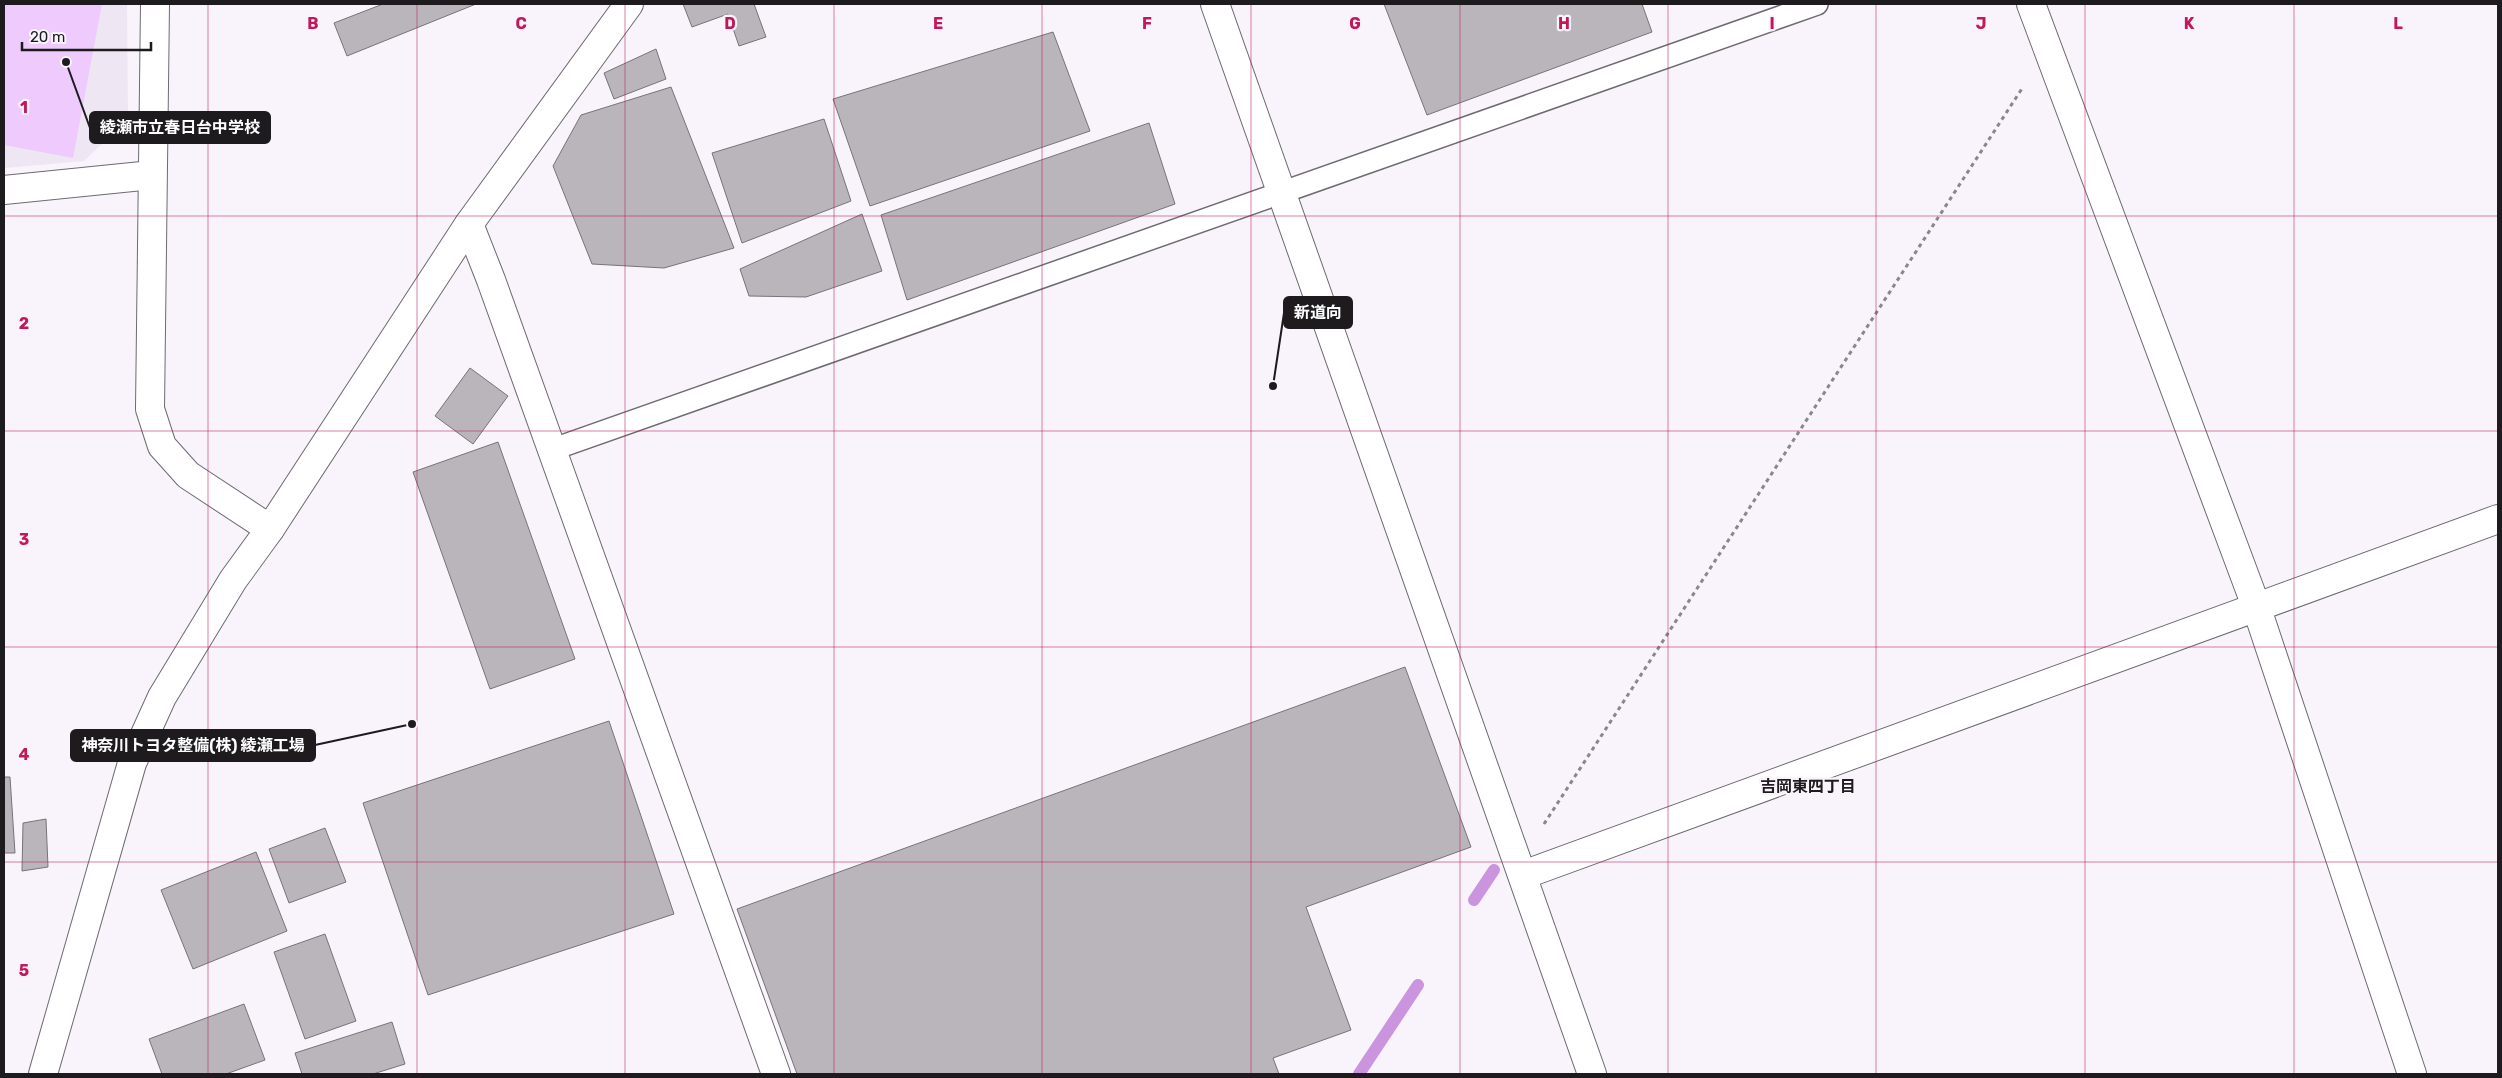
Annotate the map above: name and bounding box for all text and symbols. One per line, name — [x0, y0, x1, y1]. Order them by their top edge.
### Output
text: B — [307, 14, 319, 33]
text: C — [515, 14, 527, 33]
text: D — [724, 14, 736, 33]
text: E — [933, 14, 943, 33]
text: F — [1142, 14, 1152, 33]
text: G — [1349, 14, 1361, 33]
text: H — [1558, 14, 1570, 33]
text: I — [1769, 14, 1775, 33]
text: J — [1976, 14, 1986, 33]
text: K — [2184, 14, 2195, 33]
text: L — [2393, 14, 2403, 33]
scale bar — [22, 20, 151, 52]
text: 20 m — [30, 28, 65, 46]
text: 1 — [20, 98, 28, 117]
callout: 綾瀬市立春日台中学校 — [90, 112, 270, 143]
text: 綾瀬市立春日台中学校 — [100, 118, 260, 137]
callout: 新道向 — [1284, 297, 1352, 328]
text: 新道向 — [1294, 303, 1342, 322]
text: 2 — [19, 314, 29, 333]
text: 3 — [19, 530, 29, 549]
callout: 神奈川トヨタ整備(株) 綾瀬工場 — [71, 730, 315, 761]
text: 神奈川トヨタ整備(株) 綾瀬工場 — [81, 736, 305, 755]
text: 4 — [19, 745, 30, 764]
district label: 吉岡東四丁目 — [1760, 777, 1856, 796]
text: 5 — [19, 961, 29, 980]

